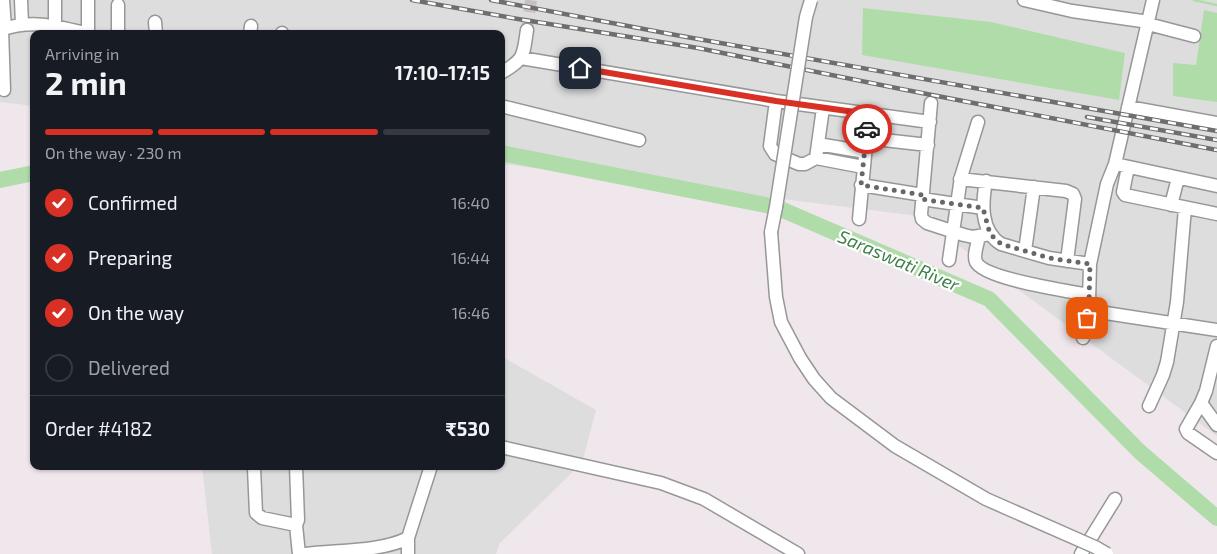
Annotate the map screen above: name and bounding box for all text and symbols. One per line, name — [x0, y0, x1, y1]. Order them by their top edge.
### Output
text: Arriving in — [45, 44, 119, 63]
pin — [559, 47, 601, 89]
icon: home — [566, 54, 594, 82]
text: 17:10–17:15 — [395, 61, 490, 84]
text: 2 min — [45, 63, 127, 101]
courier — [842, 104, 892, 154]
icon: car — [853, 115, 881, 143]
text: On the way · 230 m — [45, 143, 182, 162]
icon: check — [45, 189, 73, 217]
text: Confirmed — [88, 191, 178, 214]
text: 16:40 — [451, 193, 490, 212]
water label: Saraswati River — [835, 225, 964, 296]
icon: check — [45, 244, 73, 272]
text: Preparing — [88, 246, 172, 269]
text: 16:44 — [451, 248, 490, 267]
pin — [1066, 297, 1108, 339]
icon: check — [45, 299, 73, 327]
text: On the way — [88, 301, 184, 324]
text: 16:46 — [452, 303, 490, 322]
icon: bag — [1073, 304, 1101, 332]
text: Delivered — [88, 356, 170, 379]
text: Order #4182 — [45, 417, 152, 440]
text: ₹530 — [446, 417, 490, 440]

